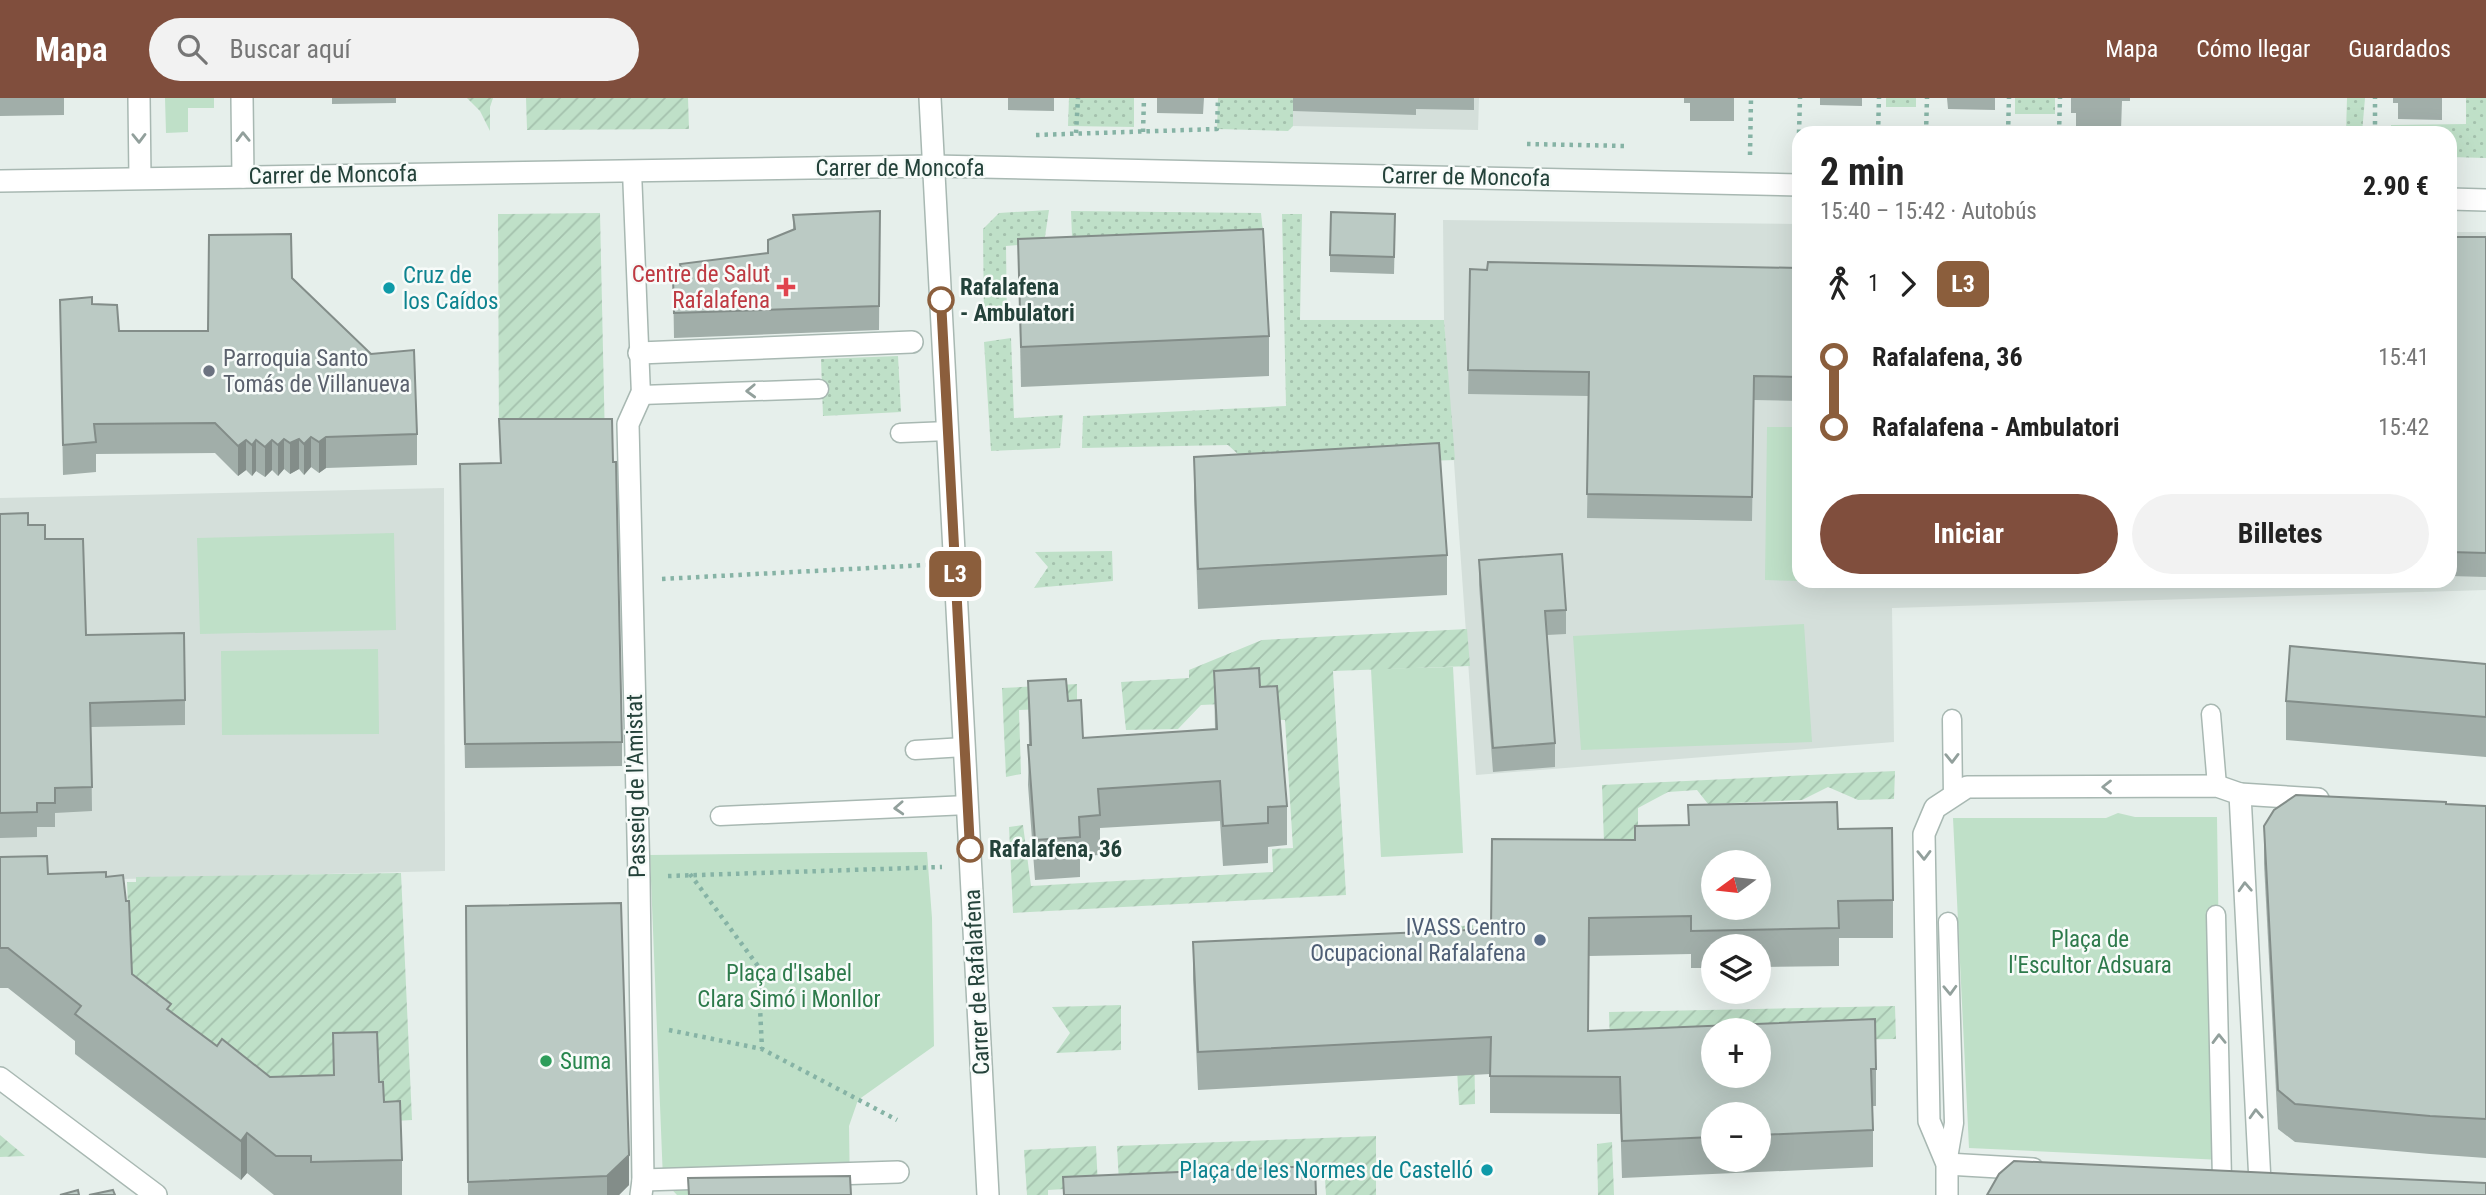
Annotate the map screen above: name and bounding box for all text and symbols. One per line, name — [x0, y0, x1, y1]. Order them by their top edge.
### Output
search box — [149, 18, 639, 81]
text: Mapa — [35, 30, 107, 69]
icon: search — [173, 30, 211, 68]
text: Buscar aquí — [229, 34, 351, 64]
text: Mapa — [2105, 35, 2158, 63]
text: Cómo llegar — [2196, 35, 2310, 63]
text: Guardados — [2348, 35, 2451, 63]
one-way arrow — [235, 132, 251, 142]
one-way arrow — [132, 133, 147, 144]
text: 2 min — [1820, 150, 1904, 194]
street label: Carrer de Moncofa — [816, 155, 984, 182]
street label: Carrer de Moncofa — [248, 160, 418, 190]
street label: Carrer de Moncofa — [1381, 162, 1551, 192]
text: 2.90 € — [2363, 171, 2429, 201]
text: 15:40 – 15:42 · Autobús — [1820, 198, 2037, 225]
place label: Centre de Salut Rafalafena — [632, 261, 770, 314]
place label: Cruz de los Caídos — [403, 262, 499, 315]
icon: walk — [1820, 265, 1858, 303]
icon: forward — [1889, 265, 1927, 303]
text: 1 — [1868, 270, 1879, 297]
text: L3 — [1951, 270, 1975, 298]
place label: Rafalafena - Ambulatori — [960, 274, 1075, 327]
marker: Centre de Salut Rafalafena — [776, 277, 796, 297]
marker: Cruz de los Caídos — [381, 280, 397, 296]
marker: Rafalafena - Ambulatori — [928, 287, 954, 313]
text: Rafalafena, 36 — [1872, 342, 2023, 372]
text: 15:41 — [2378, 344, 2429, 371]
place label: Parroquia Santo Tomás de Villanueva — [223, 345, 410, 398]
marker: Parroquia Santo Tomás de Villanueva — [201, 363, 217, 379]
one-way arrow — [745, 384, 756, 399]
text: Rafalafena - Ambulatori — [1872, 412, 2120, 442]
text: 15:42 — [2378, 414, 2429, 441]
button: Iniciar — [1820, 494, 2118, 574]
button: Billetes — [2132, 494, 2429, 574]
line badge: L3 — [923, 551, 986, 597]
text: L3 — [943, 560, 967, 588]
street label: Passeig de l'Amistat — [621, 694, 651, 878]
one-way arrow — [1944, 753, 1960, 764]
one-way arrow — [2102, 779, 2112, 795]
one-way arrow — [894, 800, 905, 815]
marker: Rafalafena, 36 — [957, 836, 983, 862]
place label: Rafalafena, 36 — [989, 836, 1122, 863]
one-way arrow — [1917, 849, 1932, 860]
north arrow — [1701, 850, 1771, 920]
map controls — [1701, 850, 1771, 1172]
one-way arrow — [2238, 881, 2253, 892]
street label: Carrer de Rafalafena — [959, 888, 995, 1076]
place label: IVASS Centro Ocupacional Rafalafena — [1310, 914, 1526, 967]
park label: Plaça de l'Escultor Adsuara — [2008, 926, 2172, 979]
marker: IVASS Centro Ocupacional Rafalafena — [1532, 932, 1548, 948]
button: layers — [1701, 934, 1771, 1004]
park label: Plaça d'Isabel Clara Simó i Monllor — [697, 960, 881, 1013]
one-way arrow — [1942, 985, 1958, 996]
button: + — [1701, 1018, 1771, 1088]
one-way arrow — [2211, 1033, 2227, 1043]
place label: Suma — [560, 1048, 611, 1075]
marker: Suma — [538, 1053, 554, 1069]
button: − — [1701, 1102, 1771, 1172]
one-way arrow — [2249, 1109, 2264, 1120]
place label: Plaça de les Normes de Castelló — [1179, 1157, 1473, 1184]
marker: Plaça de les Normes de Castelló — [1479, 1162, 1495, 1178]

